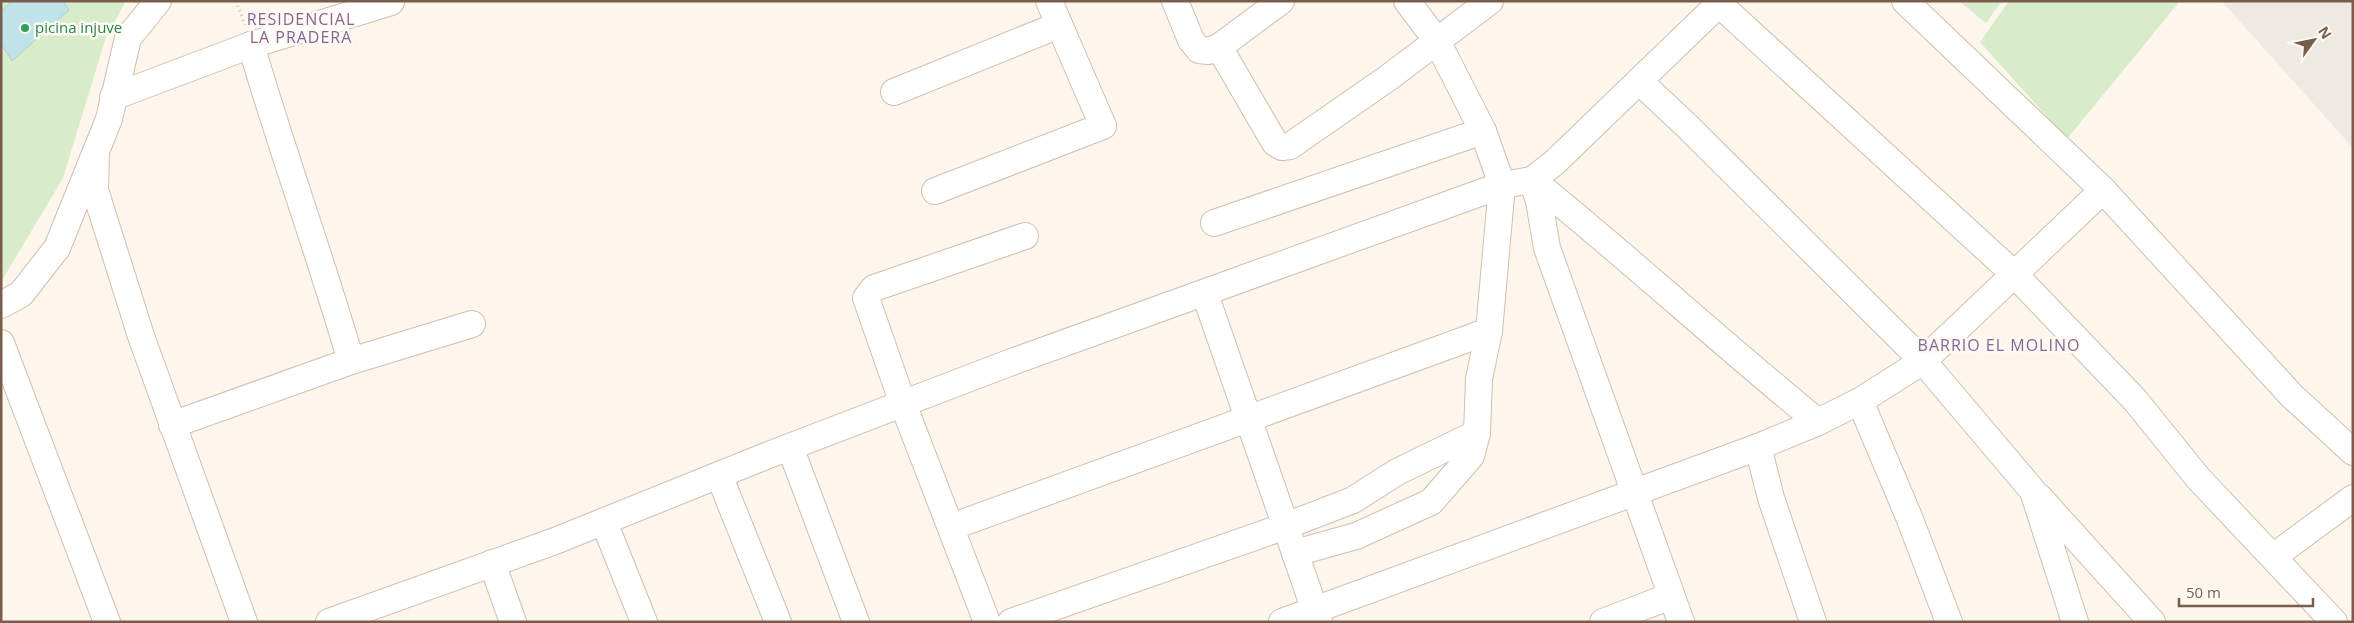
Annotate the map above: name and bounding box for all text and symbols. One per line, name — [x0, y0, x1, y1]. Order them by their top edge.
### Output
district label: RESIDENCIAL LA PRADERA — [247, 8, 355, 48]
north arrow — [2289, 15, 2339, 65]
place label: picina injuve — [35, 17, 122, 37]
marker: picina injuve — [19, 22, 31, 34]
text: N — [2314, 23, 2336, 43]
district label: BARRIO EL MOLINO — [1918, 334, 2080, 356]
scale bar — [2179, 576, 2313, 608]
text: 50 m — [2186, 582, 2221, 602]

